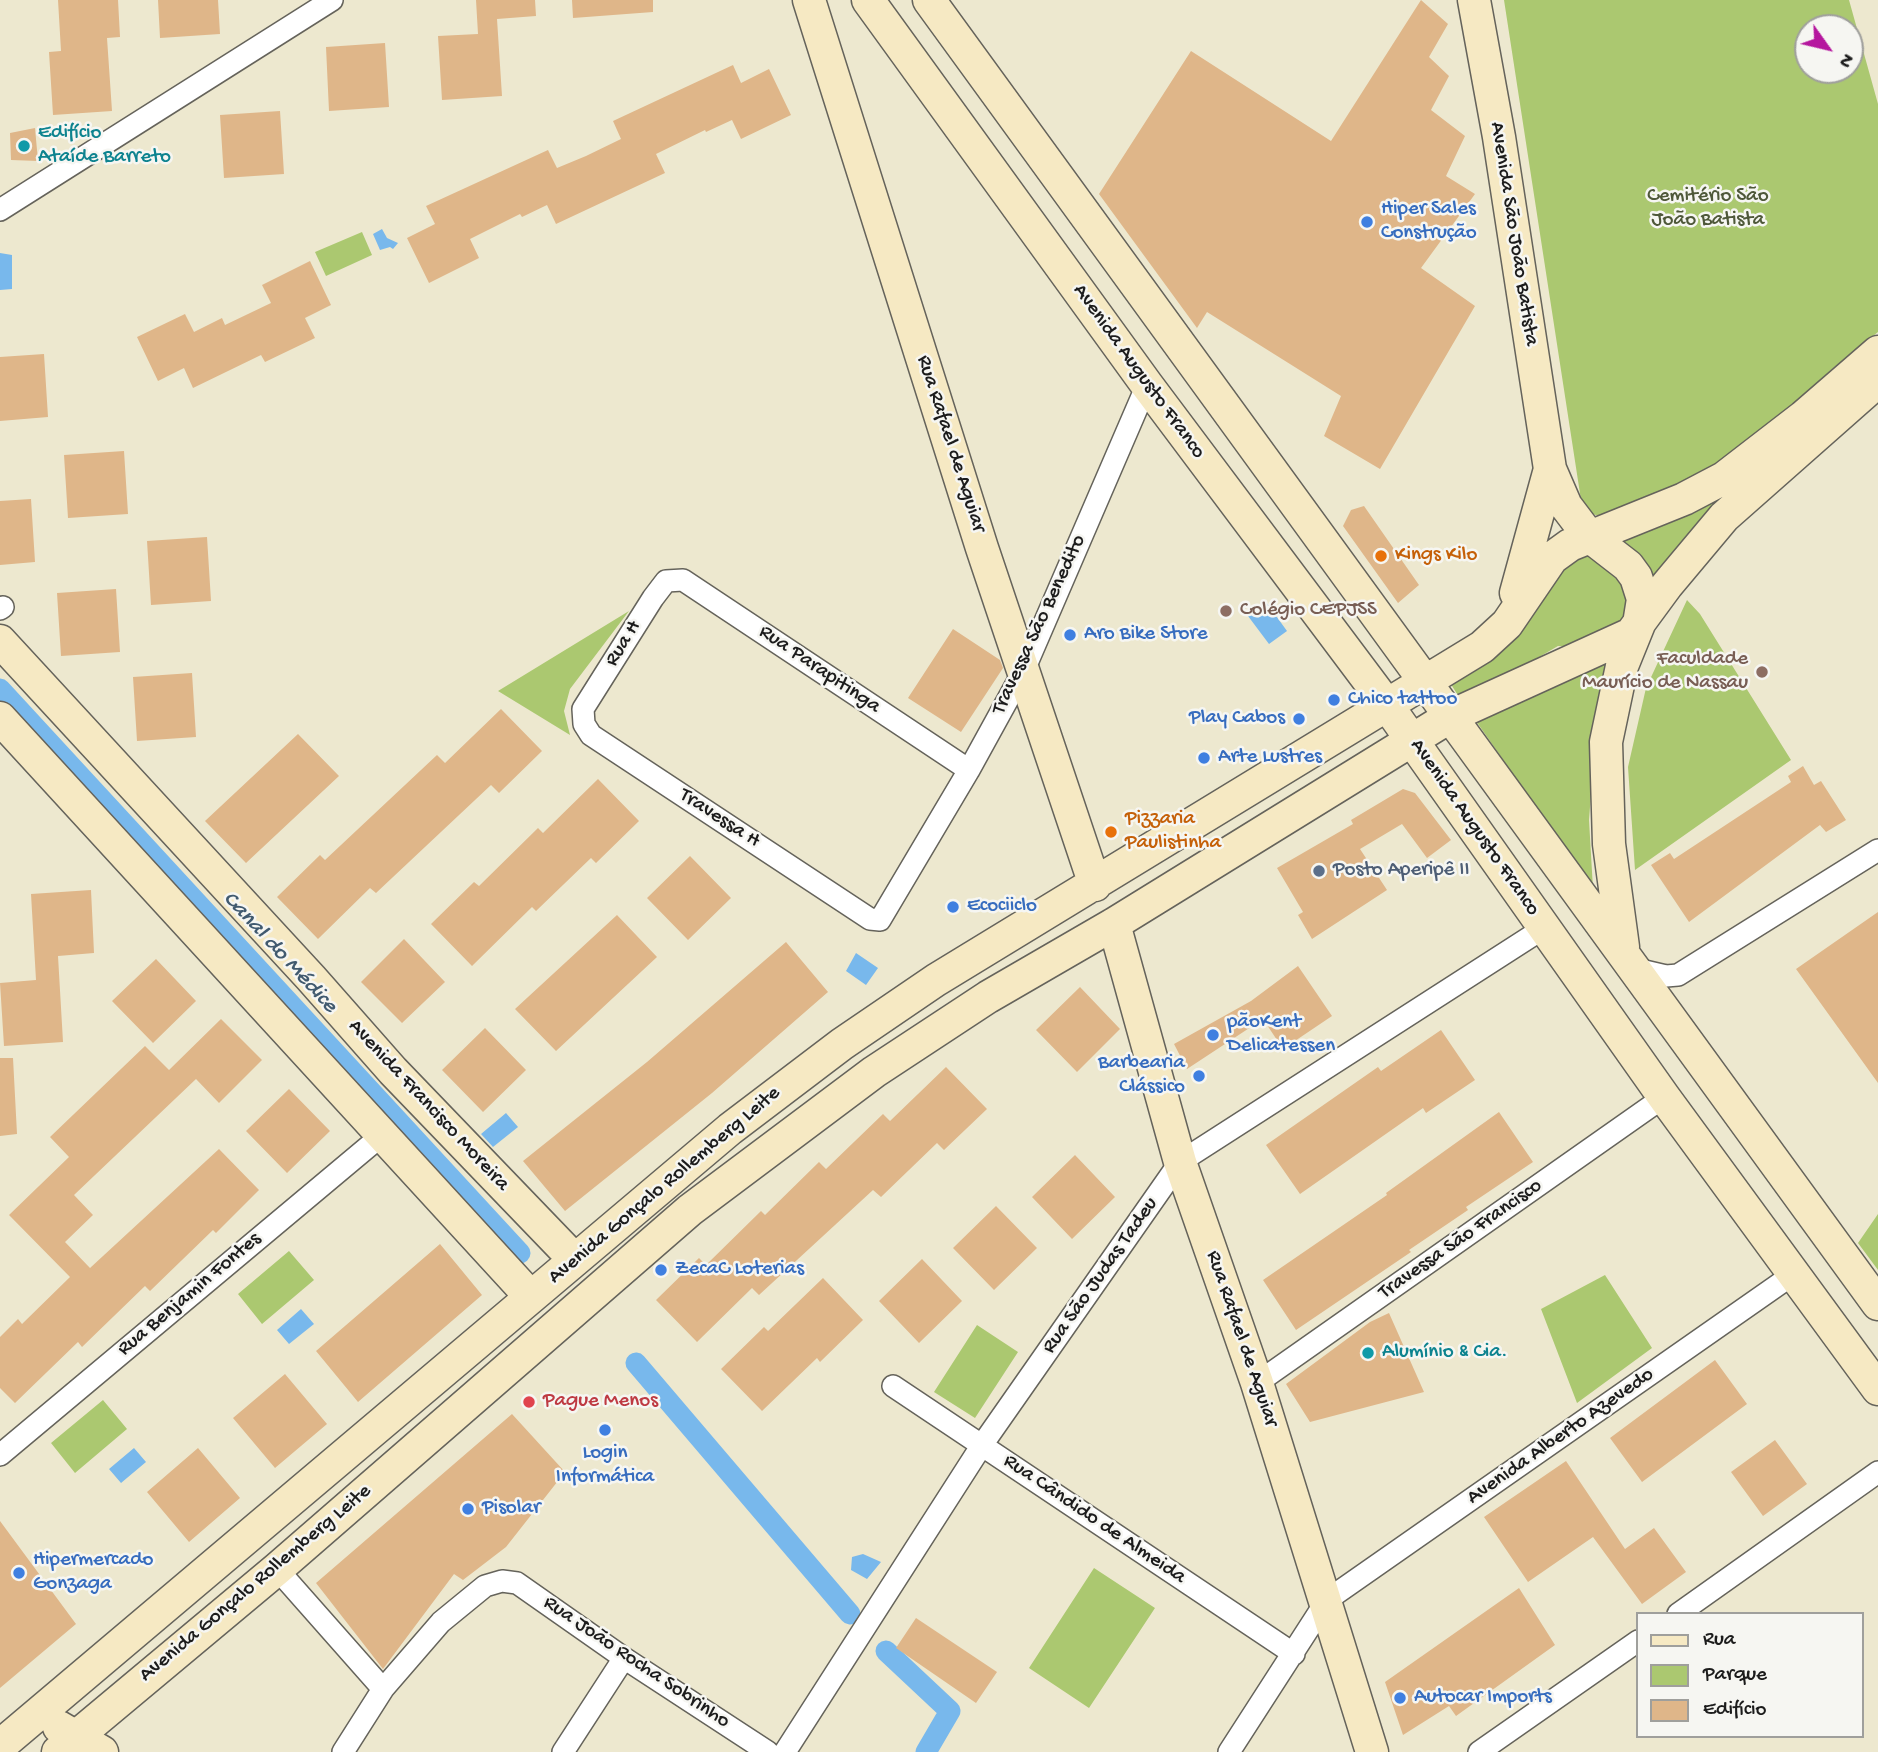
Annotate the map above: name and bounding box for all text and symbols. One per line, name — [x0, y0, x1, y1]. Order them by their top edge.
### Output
north arrow — [1794, 14, 1864, 84]
text: N — [1832, 48, 1858, 71]
street label: Avenida São João Batista — [1483, 120, 1543, 348]
place label: Edifício Ataíde Barreto — [38, 121, 171, 171]
marker: Edifício Ataíde Barreto — [16, 138, 32, 154]
park label: Cemitério São João Batista — [1647, 184, 1769, 234]
place label: Hiper Sales Construção — [1381, 197, 1477, 247]
marker: Hiper Sales Construção — [1359, 214, 1375, 230]
street label: Avenida Augusto Franco — [1066, 280, 1210, 464]
street label: Rua Rafael de Aguiar — [909, 352, 991, 536]
street label: Travessa São Benedito — [987, 531, 1093, 719]
place label: Kings Kilo — [1395, 543, 1477, 569]
marker: Kings Kilo — [1373, 548, 1389, 564]
place label: Colégio CEPJSS — [1240, 598, 1377, 624]
marker: Colégio CEPJSS — [1218, 603, 1234, 619]
street label: Rua H — [600, 616, 648, 672]
street label: Rua Parapitinga — [753, 620, 885, 720]
place label: Aro Bike Store — [1084, 622, 1208, 648]
marker: Aro Bike Store — [1062, 627, 1078, 643]
place label: Faculdade Maurício de Nassau — [1582, 647, 1748, 697]
marker: Faculdade Maurício de Nassau — [1754, 664, 1770, 680]
place label: Chico tattoo — [1348, 687, 1457, 713]
marker: Chico tattoo — [1326, 692, 1342, 708]
place label: Play Cabos — [1189, 706, 1285, 732]
marker: Play Cabos — [1291, 711, 1307, 727]
street label: Avenida Augusto Franco — [1403, 735, 1545, 921]
place label: Arte Lustres — [1218, 745, 1322, 771]
marker: Arte Lustres — [1196, 750, 1212, 766]
street label: Travessa H — [674, 784, 764, 854]
place label: Pizzaria Paulistinha — [1125, 807, 1221, 857]
marker: Pizzaria Paulistinha — [1103, 824, 1119, 840]
place label: Posto Aperipê II — [1333, 858, 1469, 884]
marker: Posto Aperipê II — [1311, 863, 1327, 879]
water label: Canal do Médice — [216, 886, 342, 1020]
place label: Ecociiclo — [967, 894, 1037, 920]
marker: Ecociiclo — [945, 899, 961, 915]
place label: pãoKent Delicatessen — [1227, 1010, 1335, 1060]
street label: Avenida Francisco Moreira — [342, 1015, 514, 1197]
marker: pãoKent Delicatessen — [1205, 1027, 1221, 1043]
place label: Barbearia Clássico — [1098, 1051, 1185, 1101]
marker: Barbearia Clássico — [1191, 1068, 1207, 1084]
street label: Avenida Gonçalo Rollemberg Leite — [544, 1082, 786, 1290]
street label: Travessa São Francisco — [1374, 1174, 1548, 1306]
street label: Rua São Judas Tadeu — [1038, 1193, 1164, 1359]
street label: Rua Benjamin Fontes — [113, 1227, 267, 1363]
street label: Rua Rafael de Aguiar — [1199, 1248, 1283, 1430]
place label: ZecaC Loterias — [675, 1257, 804, 1283]
marker: ZecaC Loterias — [653, 1262, 669, 1278]
place label: Alumínio & Cia. — [1382, 1340, 1508, 1366]
marker: Alumínio & Cia. — [1360, 1345, 1376, 1361]
street label: Avenida Alberto Azevedo — [1463, 1363, 1659, 1511]
place label: Pague Menos — [543, 1389, 658, 1415]
marker: Pague Menos — [521, 1394, 537, 1410]
marker: Login Informática — [597, 1422, 613, 1438]
place label: Login Informática — [556, 1441, 654, 1491]
street label: Rua Cândido de Almeida — [998, 1449, 1190, 1591]
street label: Avenida Gonçalo Rollemberg Leite — [135, 1480, 377, 1688]
place label: Pisolar — [482, 1496, 540, 1522]
marker: Pisolar — [460, 1501, 476, 1517]
place label: Hipermercado Gonzaga — [33, 1548, 153, 1598]
marker: Hipermercado Gonzaga — [11, 1565, 27, 1581]
street label: Rua João Rocha Sobrinho — [538, 1591, 734, 1735]
legend — [1636, 1612, 1864, 1738]
text: Rua — [1703, 1628, 1736, 1653]
text: Parque — [1703, 1663, 1767, 1688]
place label: Autocar Imports — [1414, 1685, 1552, 1711]
marker: Autocar Imports — [1392, 1690, 1408, 1706]
text: Edifício — [1703, 1698, 1767, 1723]

